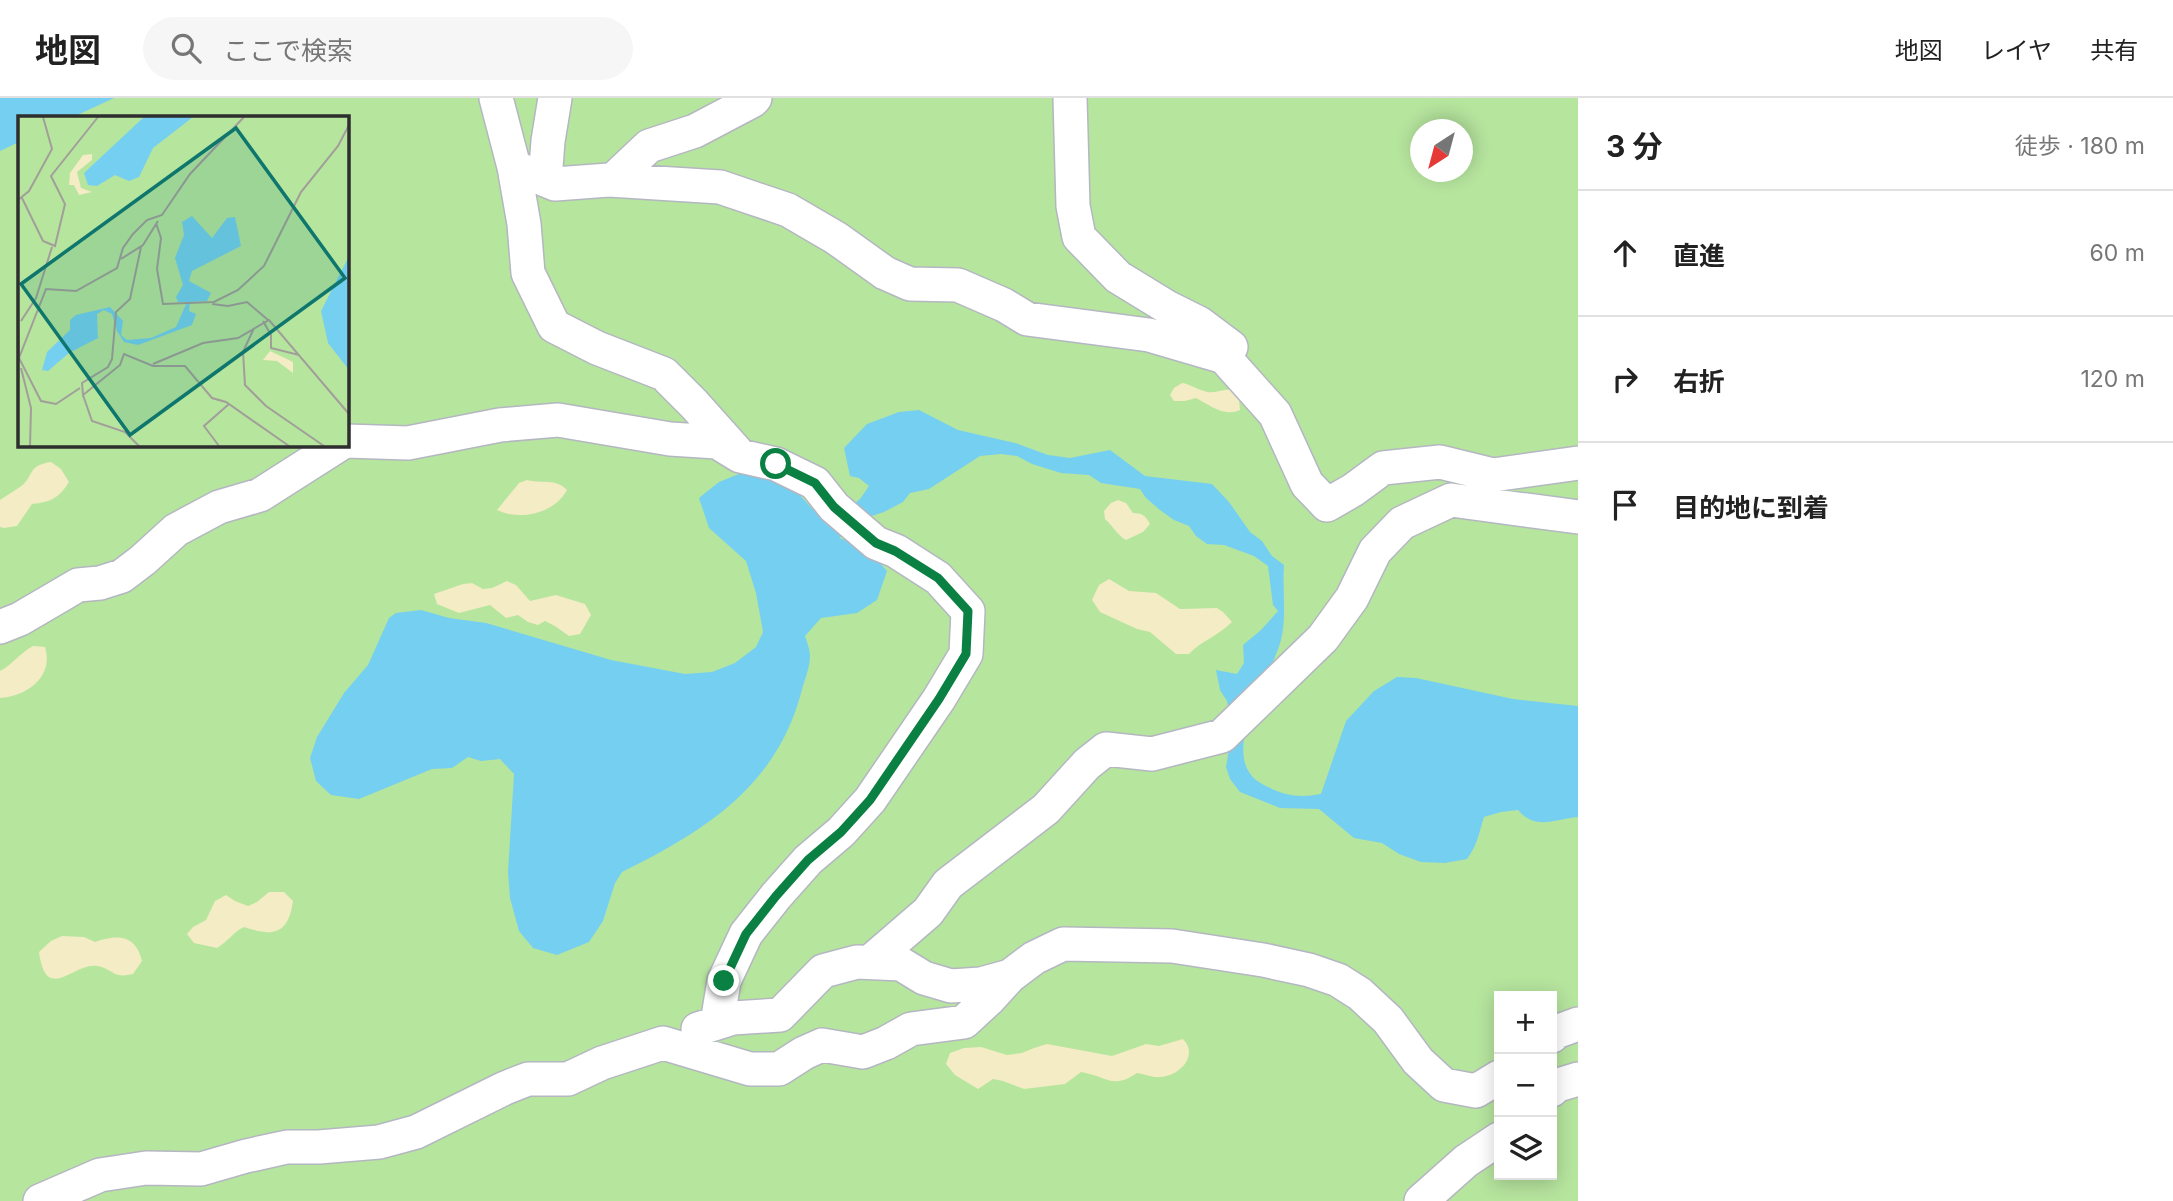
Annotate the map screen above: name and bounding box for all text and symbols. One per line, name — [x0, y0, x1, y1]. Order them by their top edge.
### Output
search box — [143, 17, 633, 80]
icon: search — [167, 29, 205, 67]
text: 地図 — [35, 30, 101, 70]
text: ここで検索 — [223, 35, 353, 66]
text: 地図 — [1895, 36, 1943, 65]
text: レイヤ — [1981, 36, 2052, 65]
text: 共有 — [2090, 36, 2138, 65]
inset map — [18, 116, 348, 446]
north arrow — [1410, 119, 1473, 182]
text: 3 分 — [1606, 128, 1662, 164]
text: 徒歩 · 180 m — [2015, 132, 2145, 160]
icon: ahead — [1606, 234, 1644, 272]
text: 60 m — [2090, 239, 2145, 267]
text: 直進 — [1673, 240, 1725, 271]
icon: right — [1606, 360, 1644, 398]
text: 120 m — [2080, 365, 2145, 393]
text: 右折 — [1673, 366, 1725, 397]
route start — [760, 448, 791, 479]
icon: arrive — [1606, 486, 1644, 524]
text: 目的地に到着 — [1673, 492, 1829, 523]
route end — [708, 965, 739, 996]
map controls — [1494, 991, 1557, 1180]
button: + — [1494, 991, 1557, 1054]
button: − — [1494, 1054, 1557, 1117]
button: layers — [1494, 1117, 1557, 1180]

